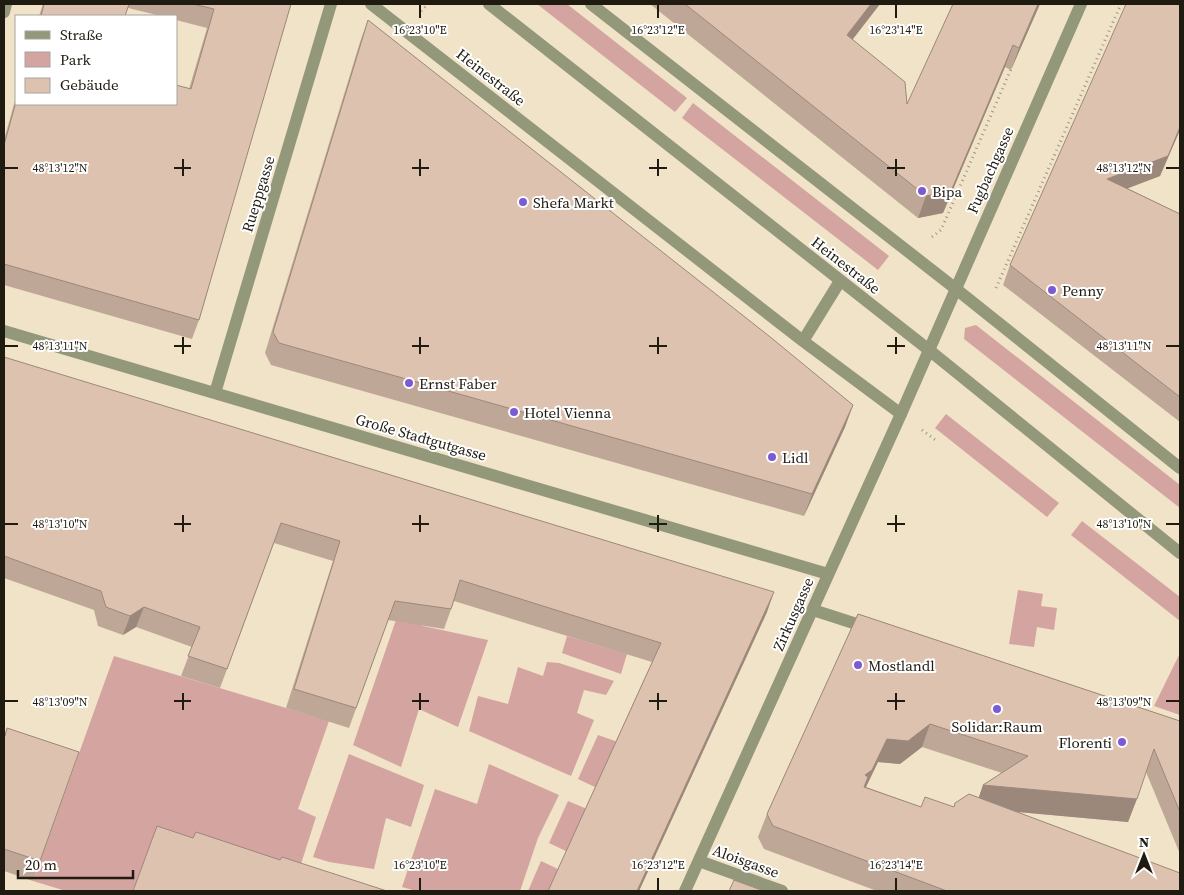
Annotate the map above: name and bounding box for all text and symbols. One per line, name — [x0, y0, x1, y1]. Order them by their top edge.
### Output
legend — [15, 15, 178, 105]
text: 16°23'10"E — [393, 22, 447, 38]
text: 16°23'12"E — [631, 22, 685, 38]
text: 16°23'14"E — [869, 22, 923, 38]
text: Straße — [60, 24, 103, 45]
street label: Heinestraße — [452, 43, 530, 111]
text: Park — [60, 49, 92, 70]
text: Gebäude — [60, 74, 119, 95]
street label: Fugbachgasse — [962, 123, 1019, 217]
street label: Rueppgasse — [236, 153, 280, 235]
text: 48°13'12"N — [32, 160, 88, 176]
text: 48°13'12"N — [1096, 160, 1152, 176]
place label: Bipa — [932, 181, 963, 202]
marker: Bipa — [916, 185, 928, 197]
place label: Shefa Markt — [533, 192, 614, 213]
marker: Shefa Markt — [517, 196, 529, 208]
street label: Heinestraße — [807, 231, 885, 299]
place label: Penny — [1062, 280, 1104, 301]
marker: Penny — [1046, 284, 1058, 296]
text: 48°13'11"N — [32, 338, 88, 354]
text: 48°13'11"N — [1096, 338, 1152, 354]
place label: Ernst Faber — [419, 373, 497, 394]
marker: Ernst Faber — [403, 377, 415, 389]
place label: Hotel Vienna — [524, 402, 611, 423]
marker: Hotel Vienna — [508, 406, 520, 418]
street label: Große Stadtgutgasse — [353, 408, 489, 466]
place label: Lidl — [782, 447, 809, 468]
marker: Lidl — [766, 451, 778, 463]
text: 48°13'10"N — [32, 516, 88, 532]
text: 48°13'10"N — [1096, 516, 1152, 532]
street label: Zirkusgasse — [768, 574, 819, 654]
place label: Mostlandl — [868, 655, 935, 676]
marker: Mostlandl — [852, 659, 864, 671]
text: 48°13'09"N — [32, 694, 88, 710]
text: 48°13'09"N — [1096, 694, 1152, 710]
marker: Solidar:Raum — [991, 703, 1003, 715]
place label: Solidar:Raum — [952, 716, 1043, 737]
place label: Florenti — [1058, 732, 1112, 753]
marker: Florenti — [1116, 736, 1128, 748]
north arrow — [1119, 830, 1169, 880]
text: N — [1139, 832, 1149, 852]
street label: Aloisgasse — [710, 839, 783, 883]
scale bar — [18, 848, 132, 880]
text: 20 m — [25, 854, 57, 875]
text: 16°23'10"E — [393, 857, 447, 873]
text: 16°23'12"E — [631, 857, 685, 873]
text: 16°23'14"E — [869, 857, 923, 873]

